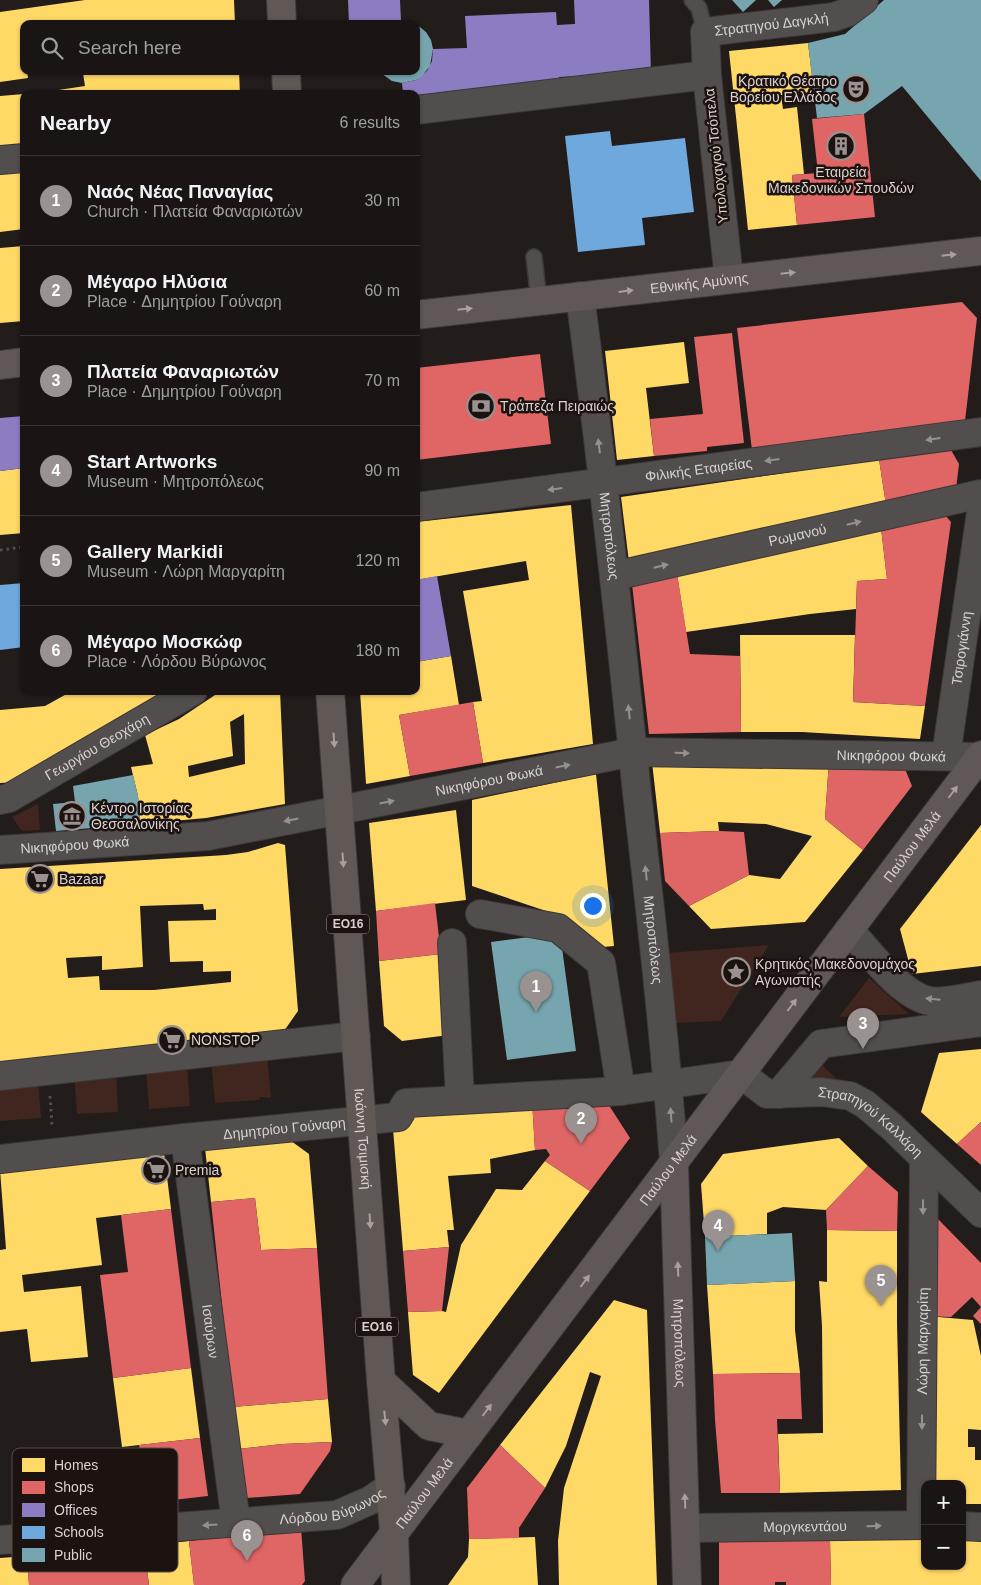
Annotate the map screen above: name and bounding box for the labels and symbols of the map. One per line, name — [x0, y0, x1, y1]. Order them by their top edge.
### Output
street label: Στρατηγού Δαγκλή — [713, 10, 829, 39]
place label: Κρατικό Θέατρο Βορείου Ελλάδος — [730, 73, 837, 105]
theatre icon: Κρατικό Θέατρο Βορείου Ελλάδος — [841, 74, 871, 104]
street label: Υπολοχαγού Τσόπελα — [701, 88, 731, 224]
building icon: Εταιρεία Μακεδονικών Σπουδών — [826, 131, 856, 161]
place label: Εταιρεία Μακεδονικών Σπουδών — [768, 164, 914, 196]
one-way arrow — [941, 251, 957, 259]
street label: Εθνικής Αμύνης — [649, 269, 749, 296]
one-way arrow — [780, 269, 796, 277]
one-way arrow — [618, 287, 634, 295]
one-way arrow — [457, 305, 473, 313]
bank icon: Τράπεζα Πειραιώς — [466, 391, 496, 421]
place label: Τράπεζα Πειραιώς — [500, 398, 614, 414]
one-way arrow — [924, 435, 940, 443]
one-way arrow — [595, 437, 603, 453]
street label: Φιλικής Εταιρείας — [644, 454, 753, 485]
one-way arrow — [763, 457, 779, 465]
one-way arrow — [547, 486, 563, 494]
street label: Μητροπόλεως — [596, 491, 622, 581]
one-way arrow — [846, 519, 861, 527]
street label: Ρωμανού — [767, 521, 828, 549]
one-way arrow — [654, 561, 670, 569]
street label: Τσιρογιάννη — [948, 610, 975, 686]
one-way arrow — [624, 703, 632, 719]
street label: Γεωργίου Θεοχάρη — [42, 710, 152, 783]
one-way arrow — [330, 732, 338, 748]
street label: Νικηφόρου Φωκά — [837, 747, 946, 764]
one-way arrow — [674, 749, 690, 757]
street label: Νικηφόρου Φωκά — [434, 762, 544, 799]
one-way arrow — [556, 762, 571, 770]
one-way arrow — [948, 786, 959, 799]
one-way arrow — [379, 797, 395, 805]
place label: Κέντρο Ιστορίας Θεσσαλονίκης — [91, 800, 191, 832]
museum icon: Κέντρο Ιστορίας Θεσσαλονίκης — [57, 801, 87, 831]
street label: Παύλου Μελά — [880, 808, 944, 885]
one-way arrow — [283, 817, 299, 825]
street label: Νικηφόρου Φωκά — [20, 833, 130, 857]
one-way arrow — [339, 852, 347, 868]
supermarket icon: Bazaar — [25, 864, 55, 894]
one-way arrow — [642, 865, 650, 881]
place label: Bazaar — [59, 871, 104, 887]
your location — [580, 893, 606, 919]
street label: Μητροπόλεως — [641, 895, 666, 985]
road number: ΕΟ16 — [327, 914, 369, 934]
place label: Κρητικός Μακεδονομάχος Αγωνιστής — [755, 956, 915, 988]
place icon: Κρητικός Μακεδονομάχος Αγωνιστής — [721, 957, 751, 987]
pin: 1 — [520, 971, 552, 1012]
one-way arrow — [924, 995, 940, 1003]
one-way arrow — [787, 998, 797, 1012]
pin: 3 — [847, 1008, 879, 1049]
supermarket icon: NONSTOP — [157, 1025, 187, 1055]
place label: NONSTOP — [191, 1032, 260, 1048]
street label: Στρατηγού Καλλάρη — [817, 1084, 926, 1160]
street label: Ιωάννη Τσιμισκή — [351, 1087, 375, 1190]
pin: 2 — [565, 1103, 597, 1144]
one-way arrow — [666, 1107, 674, 1123]
street label: Δημητρίου Γούναρη — [222, 1114, 346, 1142]
street label: Παύλου Μελά — [636, 1131, 700, 1209]
supermarket icon: Premia — [141, 1155, 171, 1185]
place label: Premia — [175, 1162, 220, 1178]
one-way arrow — [919, 1200, 927, 1216]
pin: 4 — [702, 1210, 734, 1251]
one-way arrow — [366, 1213, 374, 1229]
one-way arrow — [673, 1261, 681, 1277]
pin: 5 — [865, 1265, 897, 1306]
one-way arrow — [580, 1274, 590, 1288]
street label: Λώρη Μαργαρίτη — [914, 1287, 931, 1395]
street label: Μητροπόλεως — [670, 1298, 689, 1388]
street label: Ισαύρων — [199, 1303, 222, 1359]
road number: ΕΟ16 — [356, 1318, 398, 1336]
one-way arrow — [482, 1403, 492, 1417]
one-way arrow — [381, 1410, 389, 1426]
one-way arrow — [918, 1415, 926, 1431]
legend — [12, 1448, 178, 1572]
street label: Παύλου Μελά — [392, 1455, 456, 1532]
text: Homes — [54, 1457, 98, 1473]
text: Shops — [54, 1479, 94, 1495]
street label: Λόρδου Βύρωνος — [279, 1485, 388, 1527]
one-way arrow — [681, 1493, 689, 1509]
text: Offices — [54, 1502, 97, 1518]
street label: Μοργκεντάου — [763, 1518, 847, 1535]
pin: 6 — [231, 1520, 263, 1561]
one-way arrow — [867, 1521, 883, 1529]
one-way arrow — [202, 1522, 218, 1530]
text: Schools — [54, 1524, 104, 1540]
text: Public — [54, 1547, 92, 1563]

